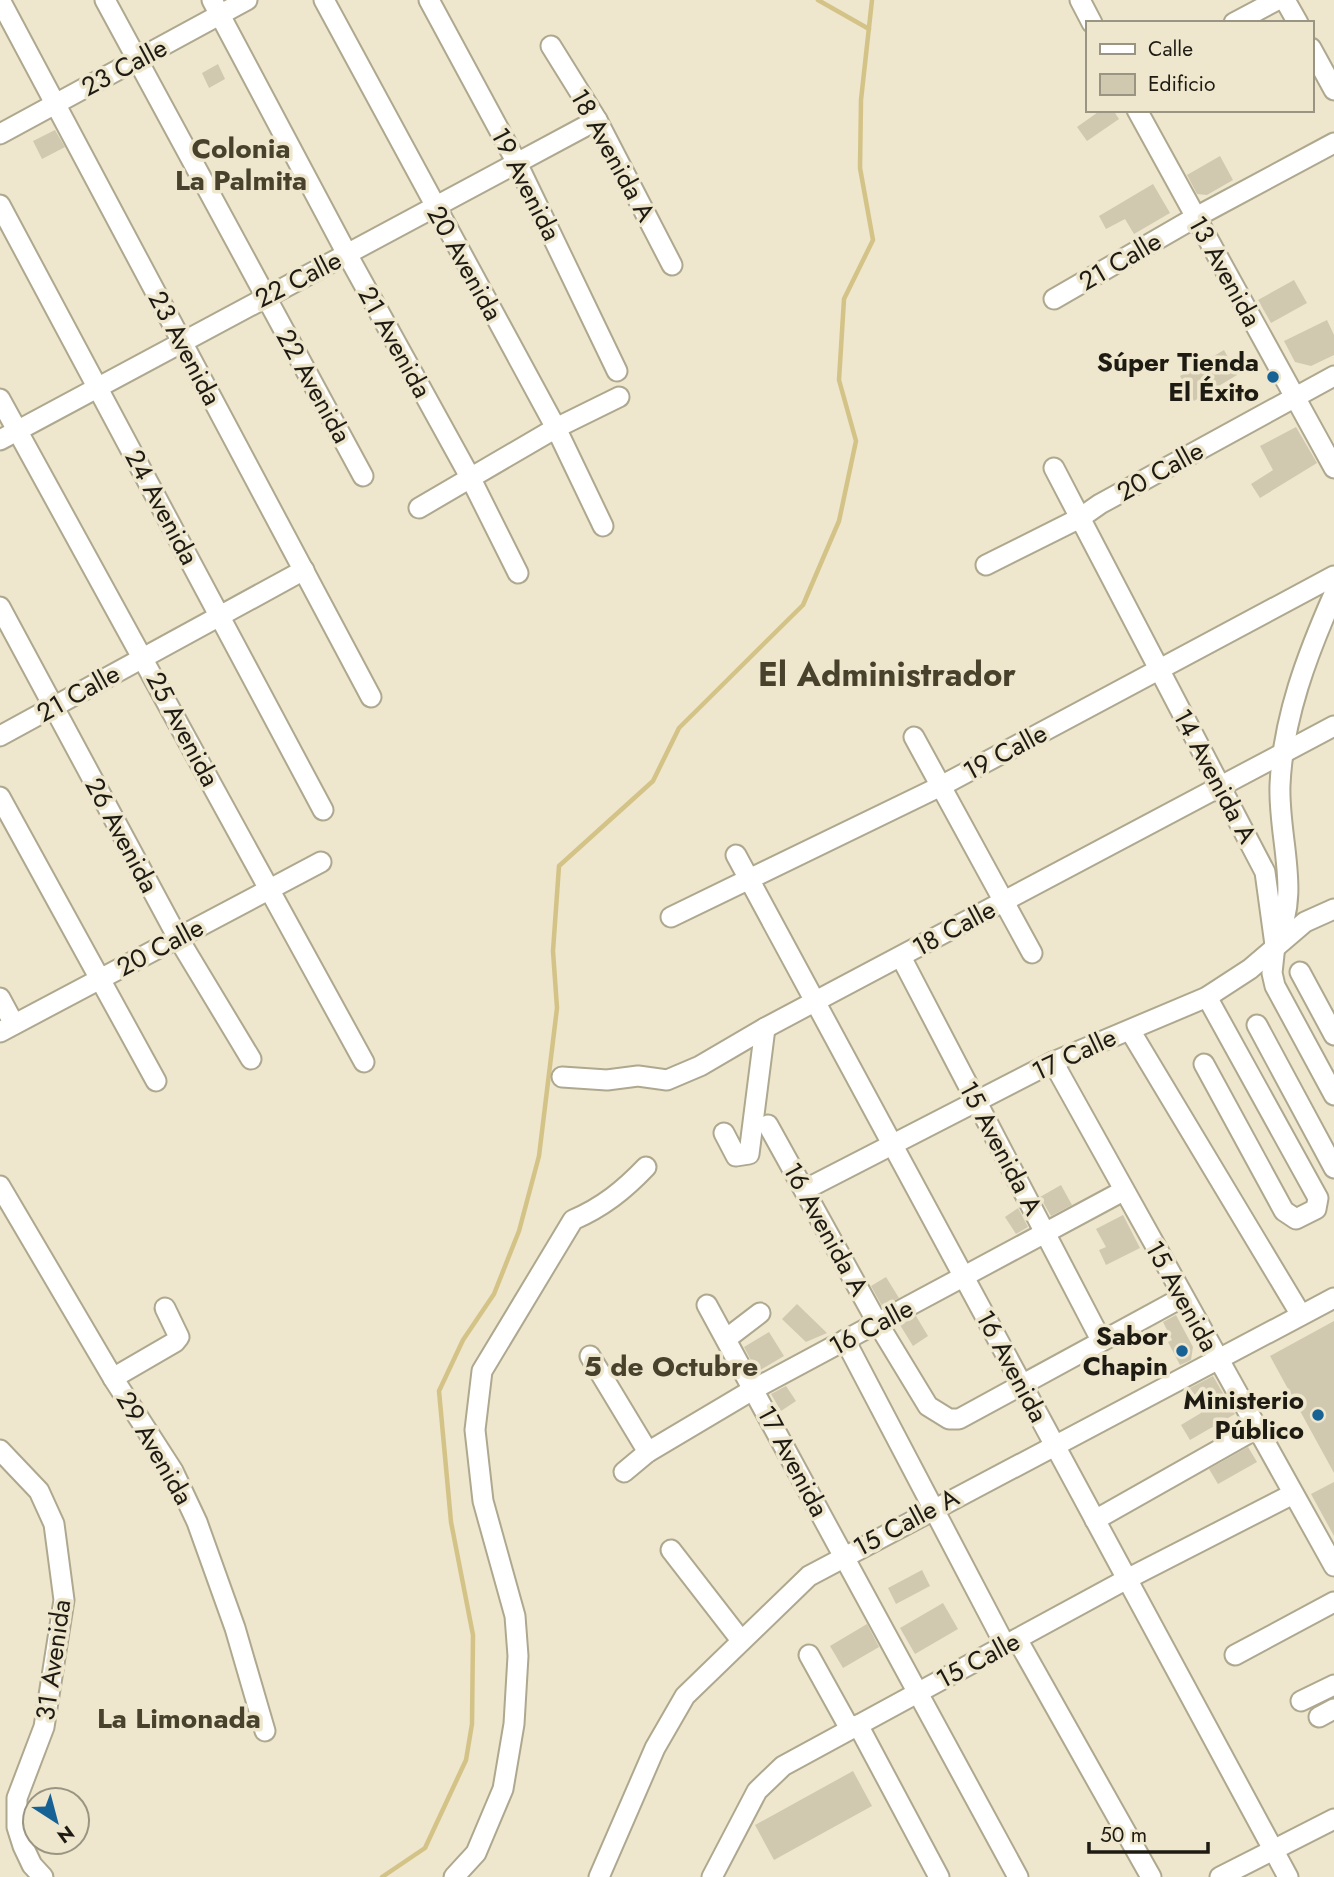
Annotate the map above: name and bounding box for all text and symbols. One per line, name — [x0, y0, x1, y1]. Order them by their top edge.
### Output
legend — [1086, 21, 1313, 112]
street label: 23 Calle — [74, 29, 174, 105]
text: Calle — [1148, 34, 1193, 64]
text: Edificio — [1148, 69, 1215, 99]
street label: 18 Avenida A — [561, 82, 666, 229]
street label: 19 Avenida — [481, 121, 571, 247]
district label: Colonia La Palmita — [175, 128, 307, 201]
street label: 20 Avenida — [418, 199, 512, 327]
street label: 13 Avenida — [1179, 209, 1271, 333]
street label: 21 Calle — [1072, 222, 1168, 300]
street label: 22 Calle — [248, 241, 348, 317]
street label: 21 Avenida — [349, 279, 441, 405]
street label: 23 Avenida — [139, 284, 231, 412]
street label: 22 Avenida — [267, 322, 361, 450]
place label: Súper Tienda El Éxito — [1097, 343, 1259, 411]
marker: Súper Tienda El Éxito — [1265, 369, 1281, 385]
street label: 20 Calle — [1110, 432, 1210, 510]
street label: 24 Avenida — [116, 443, 208, 571]
district label: El Administrador — [758, 651, 1016, 698]
street label: 21 Calle — [29, 655, 127, 731]
street label: 25 Avenida — [137, 665, 229, 793]
street label: 14 Avenida A — [1164, 702, 1267, 851]
street label: 19 Calle — [956, 714, 1054, 790]
street label: 26 Avenida — [76, 771, 168, 899]
street label: 18 Calle — [906, 890, 1002, 966]
street label: 20 Calle — [110, 908, 210, 986]
street label: 17 Calle — [1026, 1018, 1122, 1090]
street label: 15 Avenida A — [950, 1074, 1053, 1223]
street label: 16 Avenida A — [774, 1155, 879, 1303]
street label: 15 Avenida — [1136, 1233, 1228, 1359]
street label: 16 Calle — [822, 1289, 920, 1365]
street label: 16 Avenida — [966, 1303, 1058, 1429]
place label: Sabor Chapin — [1083, 1317, 1168, 1385]
marker: Sabor Chapin — [1174, 1343, 1190, 1359]
district label: 5 de Octubre — [584, 1346, 758, 1387]
place label: Ministerio Público — [1183, 1381, 1304, 1449]
street label: 29 Avenida — [107, 1384, 203, 1512]
street label: 17 Avenida — [748, 1399, 838, 1523]
marker: Ministerio Público — [1310, 1407, 1326, 1423]
street label: 15 Calle A — [846, 1478, 966, 1566]
street label: 31 Avenida — [26, 1597, 80, 1723]
street label: 15 Calle — [929, 1622, 1027, 1698]
district label: La Limonada — [97, 1698, 261, 1739]
north arrow — [21, 1786, 91, 1856]
scale bar — [1089, 1811, 1208, 1855]
text: N — [52, 1819, 80, 1850]
text: 50 m — [1100, 1820, 1147, 1850]

